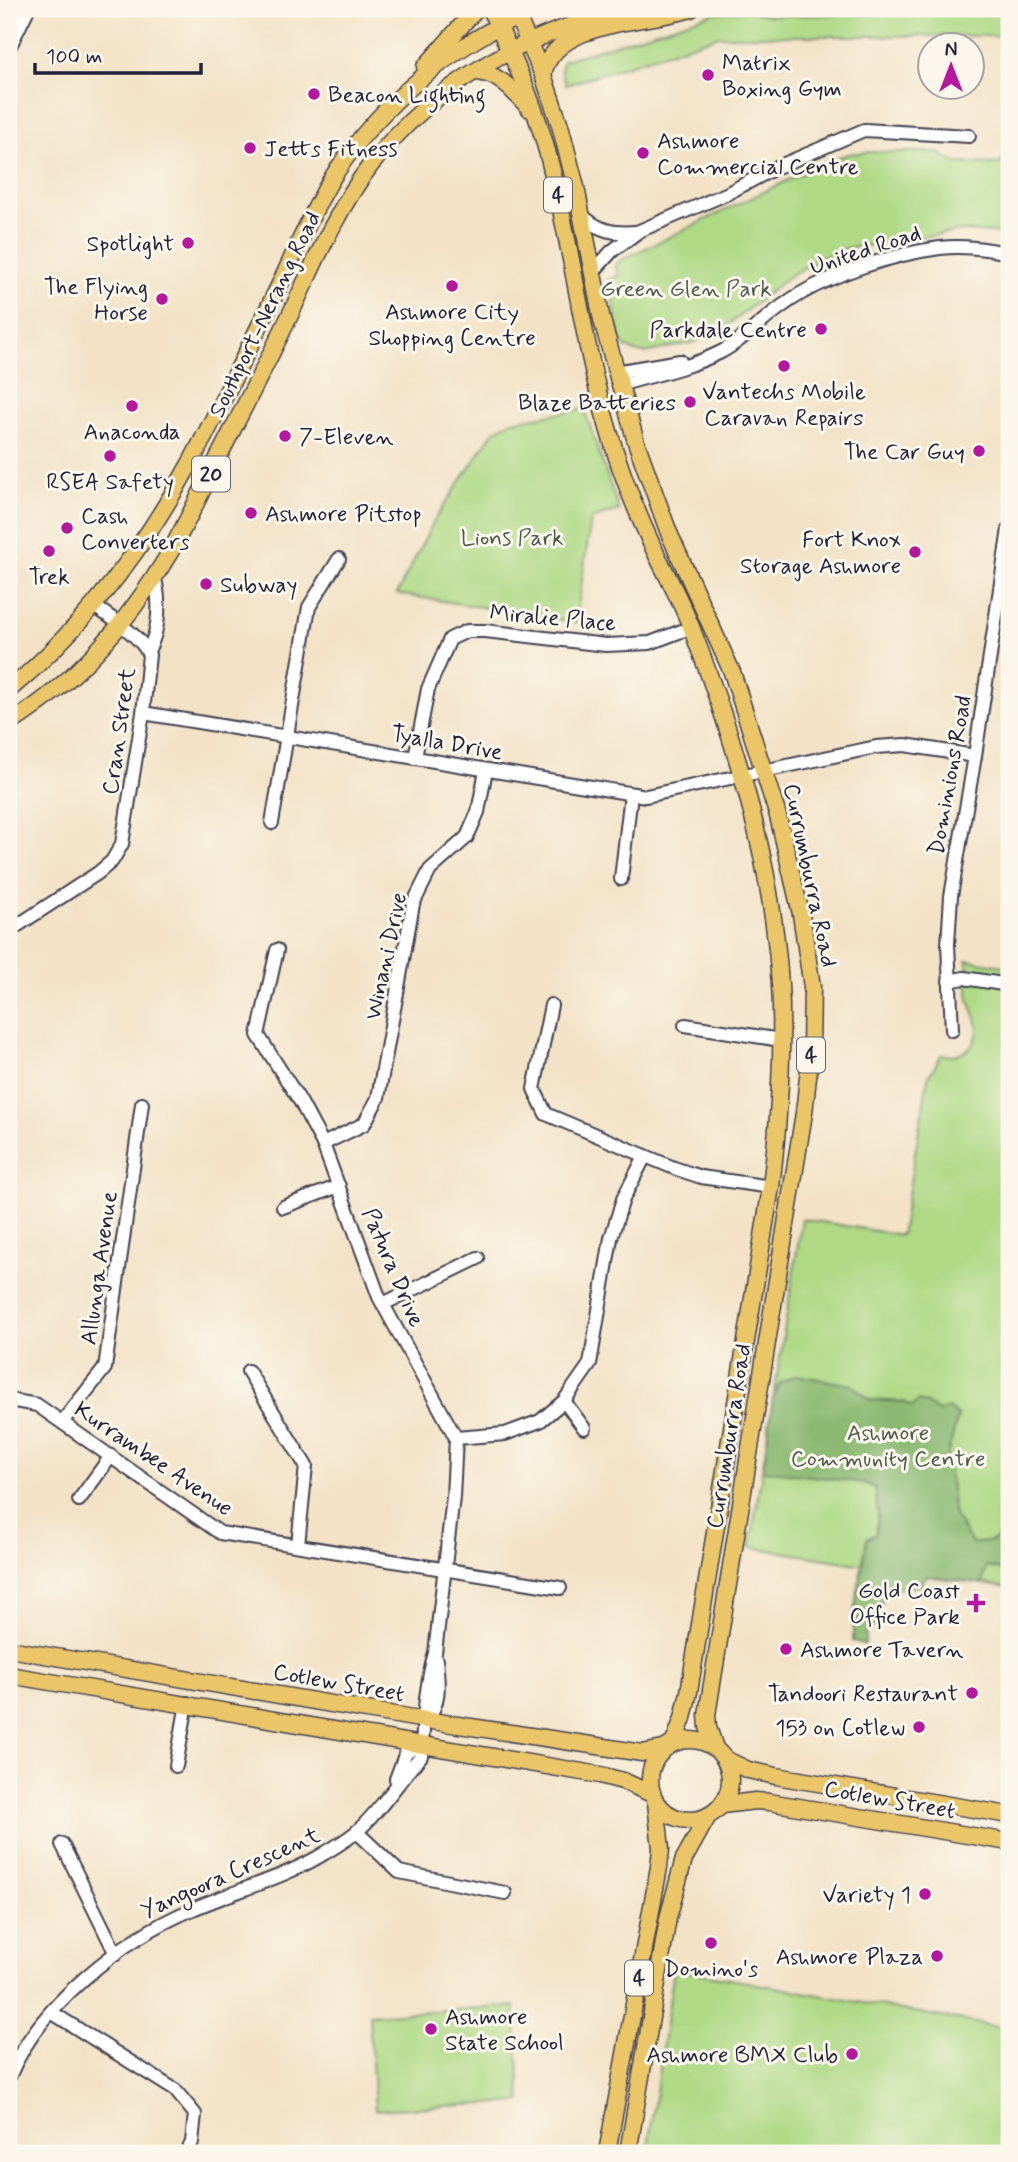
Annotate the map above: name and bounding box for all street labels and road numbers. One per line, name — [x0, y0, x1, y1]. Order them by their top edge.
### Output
road number: 4 — [544, 178, 572, 212]
street label: Southport-Nerang Road — [203, 207, 329, 423]
street label: United Road — [806, 219, 925, 283]
road number: 20 — [192, 456, 230, 491]
street label: Miralie Place — [488, 599, 618, 639]
street label: Cran Street — [96, 665, 144, 797]
street label: Dominions Road — [922, 693, 980, 858]
street label: Tyalla Drive — [389, 719, 505, 769]
street label: Currumburra Road — [775, 781, 843, 970]
street label: Winani Drive — [359, 890, 415, 1023]
road number: 4 — [797, 1038, 825, 1072]
street label: Allunga Avenue — [74, 1189, 126, 1347]
street label: Patura Drive — [354, 1204, 431, 1332]
street label: Currumburra Road — [701, 1342, 759, 1531]
street label: Kurrambee Avenue — [68, 1395, 238, 1524]
street label: Cotlew Street — [271, 1658, 407, 1710]
street label: Cotlew Street — [822, 1775, 958, 1827]
street label: Yangoora Crescent — [136, 1821, 326, 1929]
road number: 4 — [625, 1960, 653, 1996]

